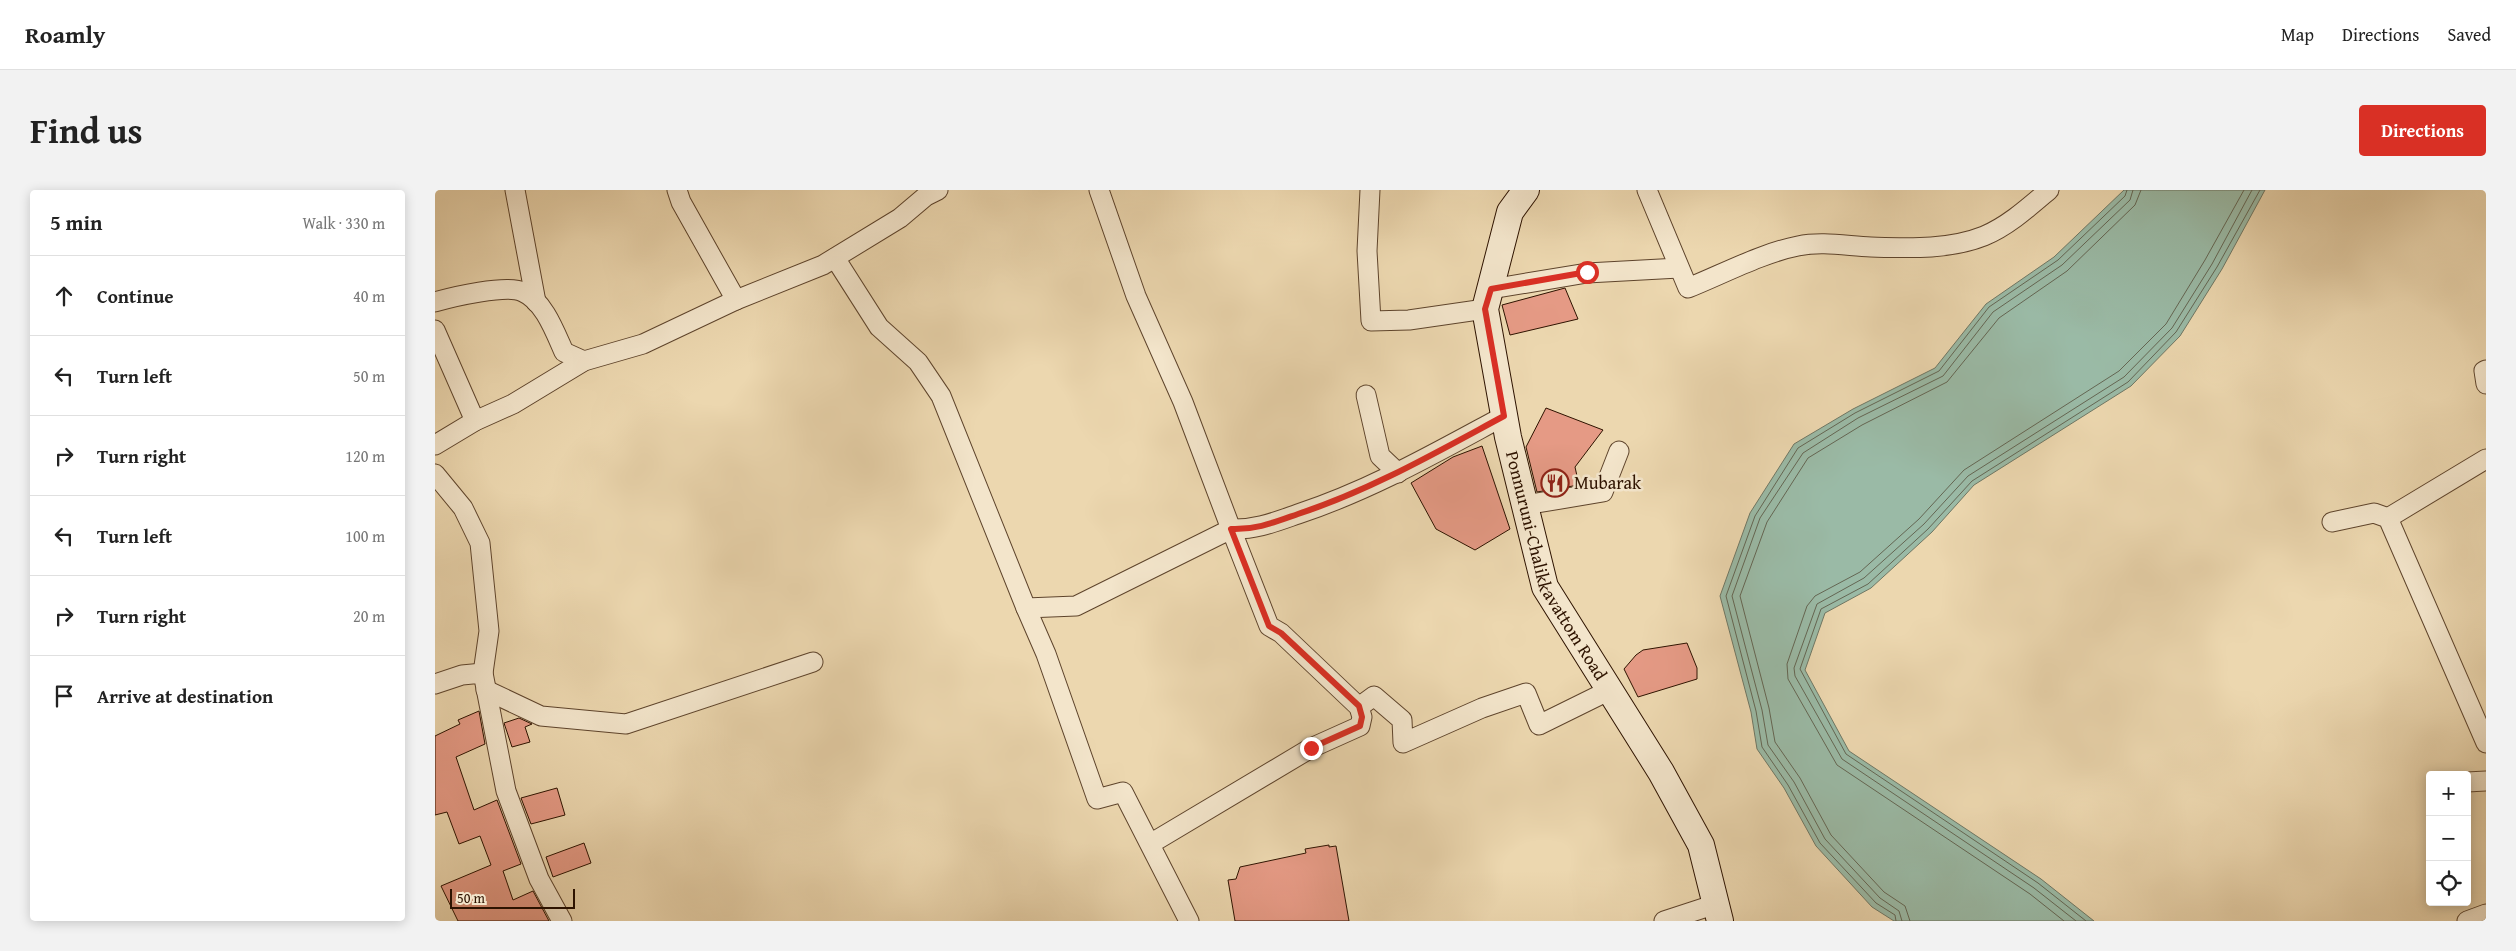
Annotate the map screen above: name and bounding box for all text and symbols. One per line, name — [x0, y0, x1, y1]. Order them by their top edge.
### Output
text: Roamly — [25, 17, 105, 52]
text: Map — [2281, 21, 2314, 48]
text: Directions — [2342, 21, 2419, 48]
text: Saved — [2447, 21, 2491, 48]
text: Find us — [30, 105, 143, 156]
button: Directions — [2359, 105, 2486, 156]
text: 5 min — [50, 207, 102, 238]
text: Walk · 330 m — [302, 211, 385, 235]
route start — [1576, 261, 1599, 284]
icon: ahead — [50, 282, 78, 310]
text: Continue — [97, 282, 174, 310]
text: 40 m — [353, 284, 385, 308]
icon: left — [50, 362, 78, 390]
text: Turn left — [97, 362, 172, 390]
text: 50 m — [353, 364, 385, 388]
icon: right — [50, 442, 78, 470]
text: Turn right — [97, 442, 186, 470]
text: 120 m — [345, 444, 385, 468]
street label: Ponnuruni-Chalikkavattom Road — [1499, 448, 1614, 686]
restaurant icon: Mubarak — [1540, 468, 1570, 498]
place label: Mubarak — [1574, 469, 1642, 496]
icon: left — [50, 522, 78, 550]
text: Turn left — [97, 522, 172, 550]
text: 100 m — [345, 524, 385, 548]
icon: right — [50, 602, 78, 630]
text: Turn right — [97, 602, 186, 630]
text: 20 m — [353, 604, 385, 628]
icon: arrive — [50, 682, 78, 710]
text: Arrive at destination — [97, 682, 273, 710]
route end — [1300, 737, 1323, 760]
map controls — [2426, 771, 2471, 906]
button: + — [2426, 771, 2471, 816]
button: − — [2426, 816, 2471, 861]
button: locate — [2426, 861, 2471, 906]
scale bar — [450, 886, 575, 909]
text: 50 m — [457, 888, 485, 908]

